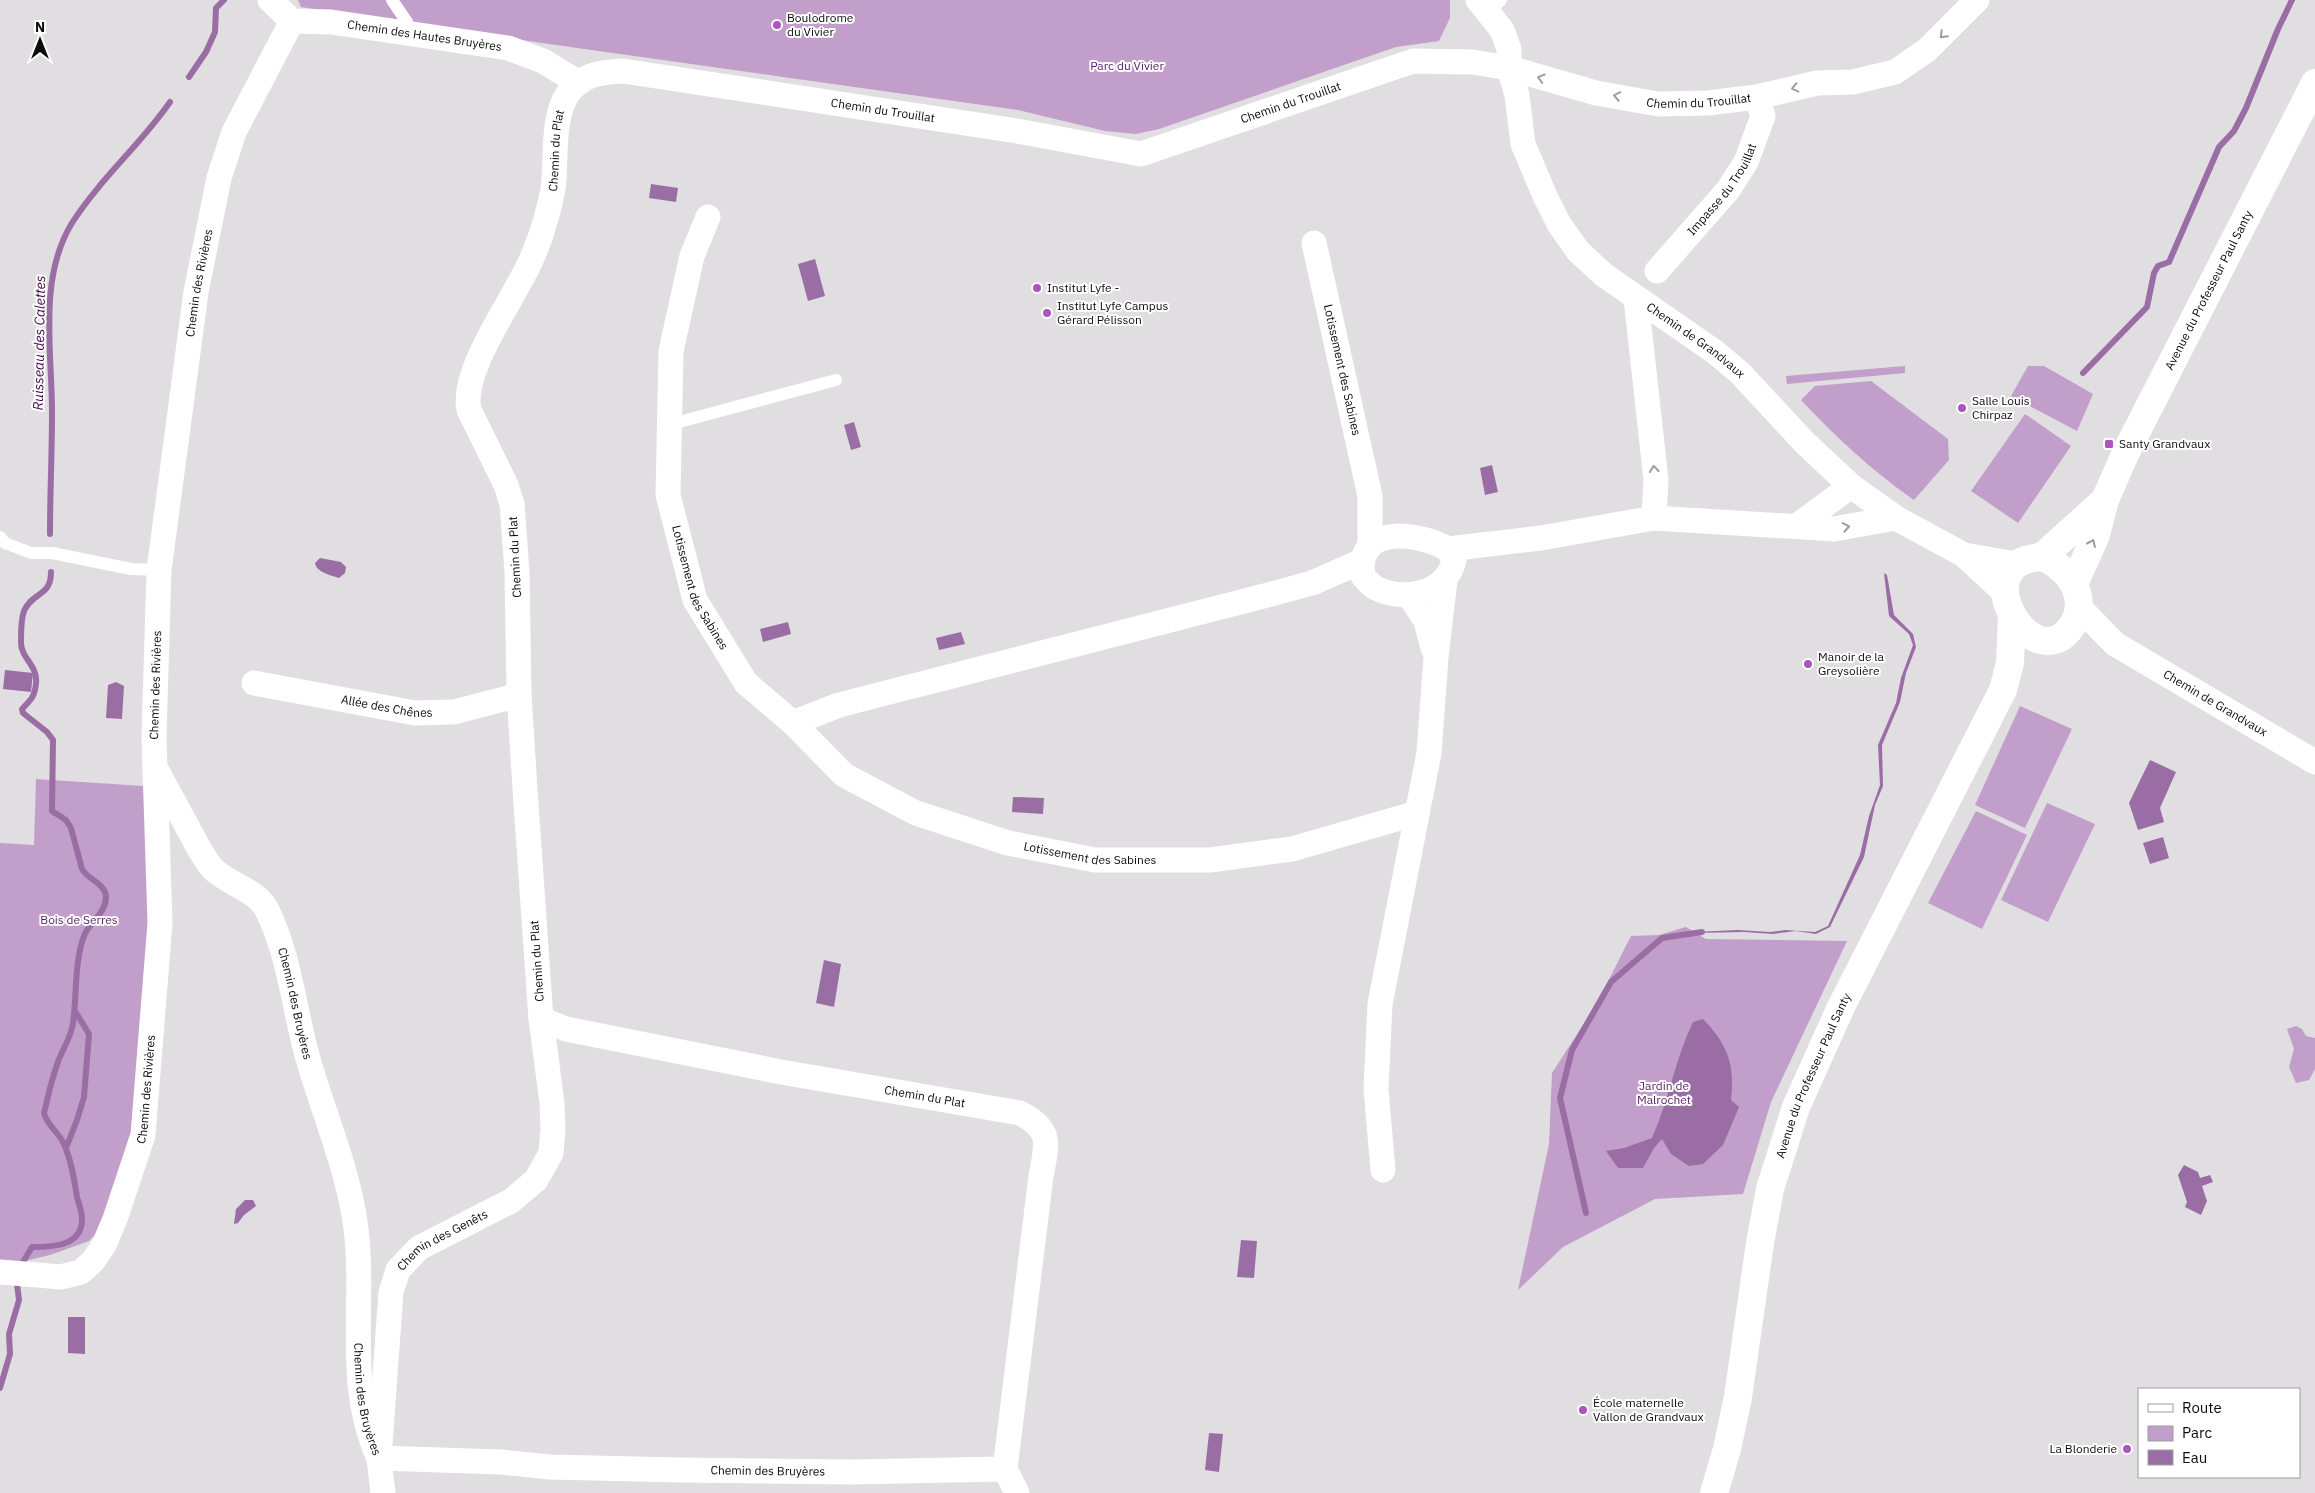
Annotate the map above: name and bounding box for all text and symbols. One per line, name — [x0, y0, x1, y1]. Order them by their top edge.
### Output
place label: Boulodrome du Vivier — [787, 10, 854, 39]
north arrow — [15, 15, 65, 65]
street label: Chemin des Hautes Bruyères — [346, 16, 503, 54]
text: N — [35, 18, 45, 36]
marker: Boulodrome du Vivier — [771, 19, 783, 31]
one-way arrow — [1939, 29, 1948, 38]
park label: Parc du Vivier — [1090, 58, 1164, 73]
one-way arrow — [1537, 73, 1545, 83]
street label: Chemin du Trouillat — [1238, 78, 1343, 126]
one-way arrow — [1791, 82, 1799, 93]
street label: Chemin du Trouillat — [1645, 90, 1752, 111]
one-way arrow — [1613, 92, 1622, 102]
street label: Chemin du Trouillat — [830, 95, 936, 125]
street label: Chemin du Plat — [545, 108, 567, 192]
street label: Impasse du Trouillat — [1684, 141, 1759, 238]
street label: Avenue du Professeur Paul Santy — [2161, 208, 2256, 372]
street label: Chemin des Rivières — [182, 227, 216, 338]
water label: Ruisseau des Calettes — [29, 275, 49, 410]
place label: Institut Lyfe - — [1047, 280, 1119, 295]
marker: Institut Lyfe - — [1031, 282, 1043, 294]
place label: Institut Lyfe Campus Gérard Pélisson — [1057, 298, 1169, 327]
street label: Chemin de Grandvaux — [1644, 299, 1749, 381]
street label: Lotissement des Sabines — [1321, 303, 1364, 437]
marker: Institut Lyfe Campus Gérard Pélisson — [1041, 307, 1053, 319]
place label: Salle Louis Chirpaz — [1972, 393, 2030, 422]
marker: Salle Louis Chirpaz — [1956, 402, 1968, 414]
place label: Santy Grandvaux — [2119, 436, 2210, 451]
marker: Santy Grandvaux — [2103, 438, 2115, 450]
one-way arrow — [1649, 465, 1660, 473]
street label: Chemin du Plat — [505, 516, 524, 598]
one-way arrow — [1842, 522, 1851, 532]
street label: Lotissement des Sabines — [669, 524, 732, 652]
one-way arrow — [2086, 539, 2097, 548]
street label: Chemin des Rivières — [146, 630, 164, 740]
place label: Manoir de la Greysolière — [1818, 649, 1885, 678]
marker: Manoir de la Greysolière — [1802, 658, 1814, 670]
street label: Chemin de Grandvaux — [2161, 666, 2270, 739]
street label: Allée des Chênes — [340, 691, 433, 720]
street label: Lotissement des Sabines — [1022, 838, 1156, 868]
park label: Bois de Serres — [40, 912, 118, 927]
street label: Chemin du Plat — [526, 920, 547, 1002]
street label: Chemin des Bruyères — [275, 946, 316, 1061]
street label: Avenue du Professeur Paul Santy — [1772, 990, 1854, 1160]
street label: Chemin des Rivières — [133, 1034, 158, 1146]
park label: Jardin de Malrochet — [1637, 1078, 1691, 1107]
street label: Chemin du Plat — [883, 1082, 966, 1110]
street label: Chemin des Genêts — [394, 1206, 490, 1273]
street label: Chemin des Bruyères — [351, 1343, 385, 1458]
legend — [2138, 1388, 2300, 1478]
place label: École maternelle Vallon de Grandvaux — [1593, 1395, 1704, 1424]
text: Route — [2182, 1398, 2222, 1417]
marker: École maternelle Vallon de Grandvaux — [1577, 1404, 1589, 1416]
text: Parc — [2182, 1423, 2212, 1442]
place label: La Blonderie — [2050, 1441, 2117, 1456]
marker: La Blonderie — [2121, 1443, 2133, 1455]
text: Eau — [2182, 1448, 2207, 1467]
street label: Chemin des Bruyères — [710, 1462, 825, 1479]

